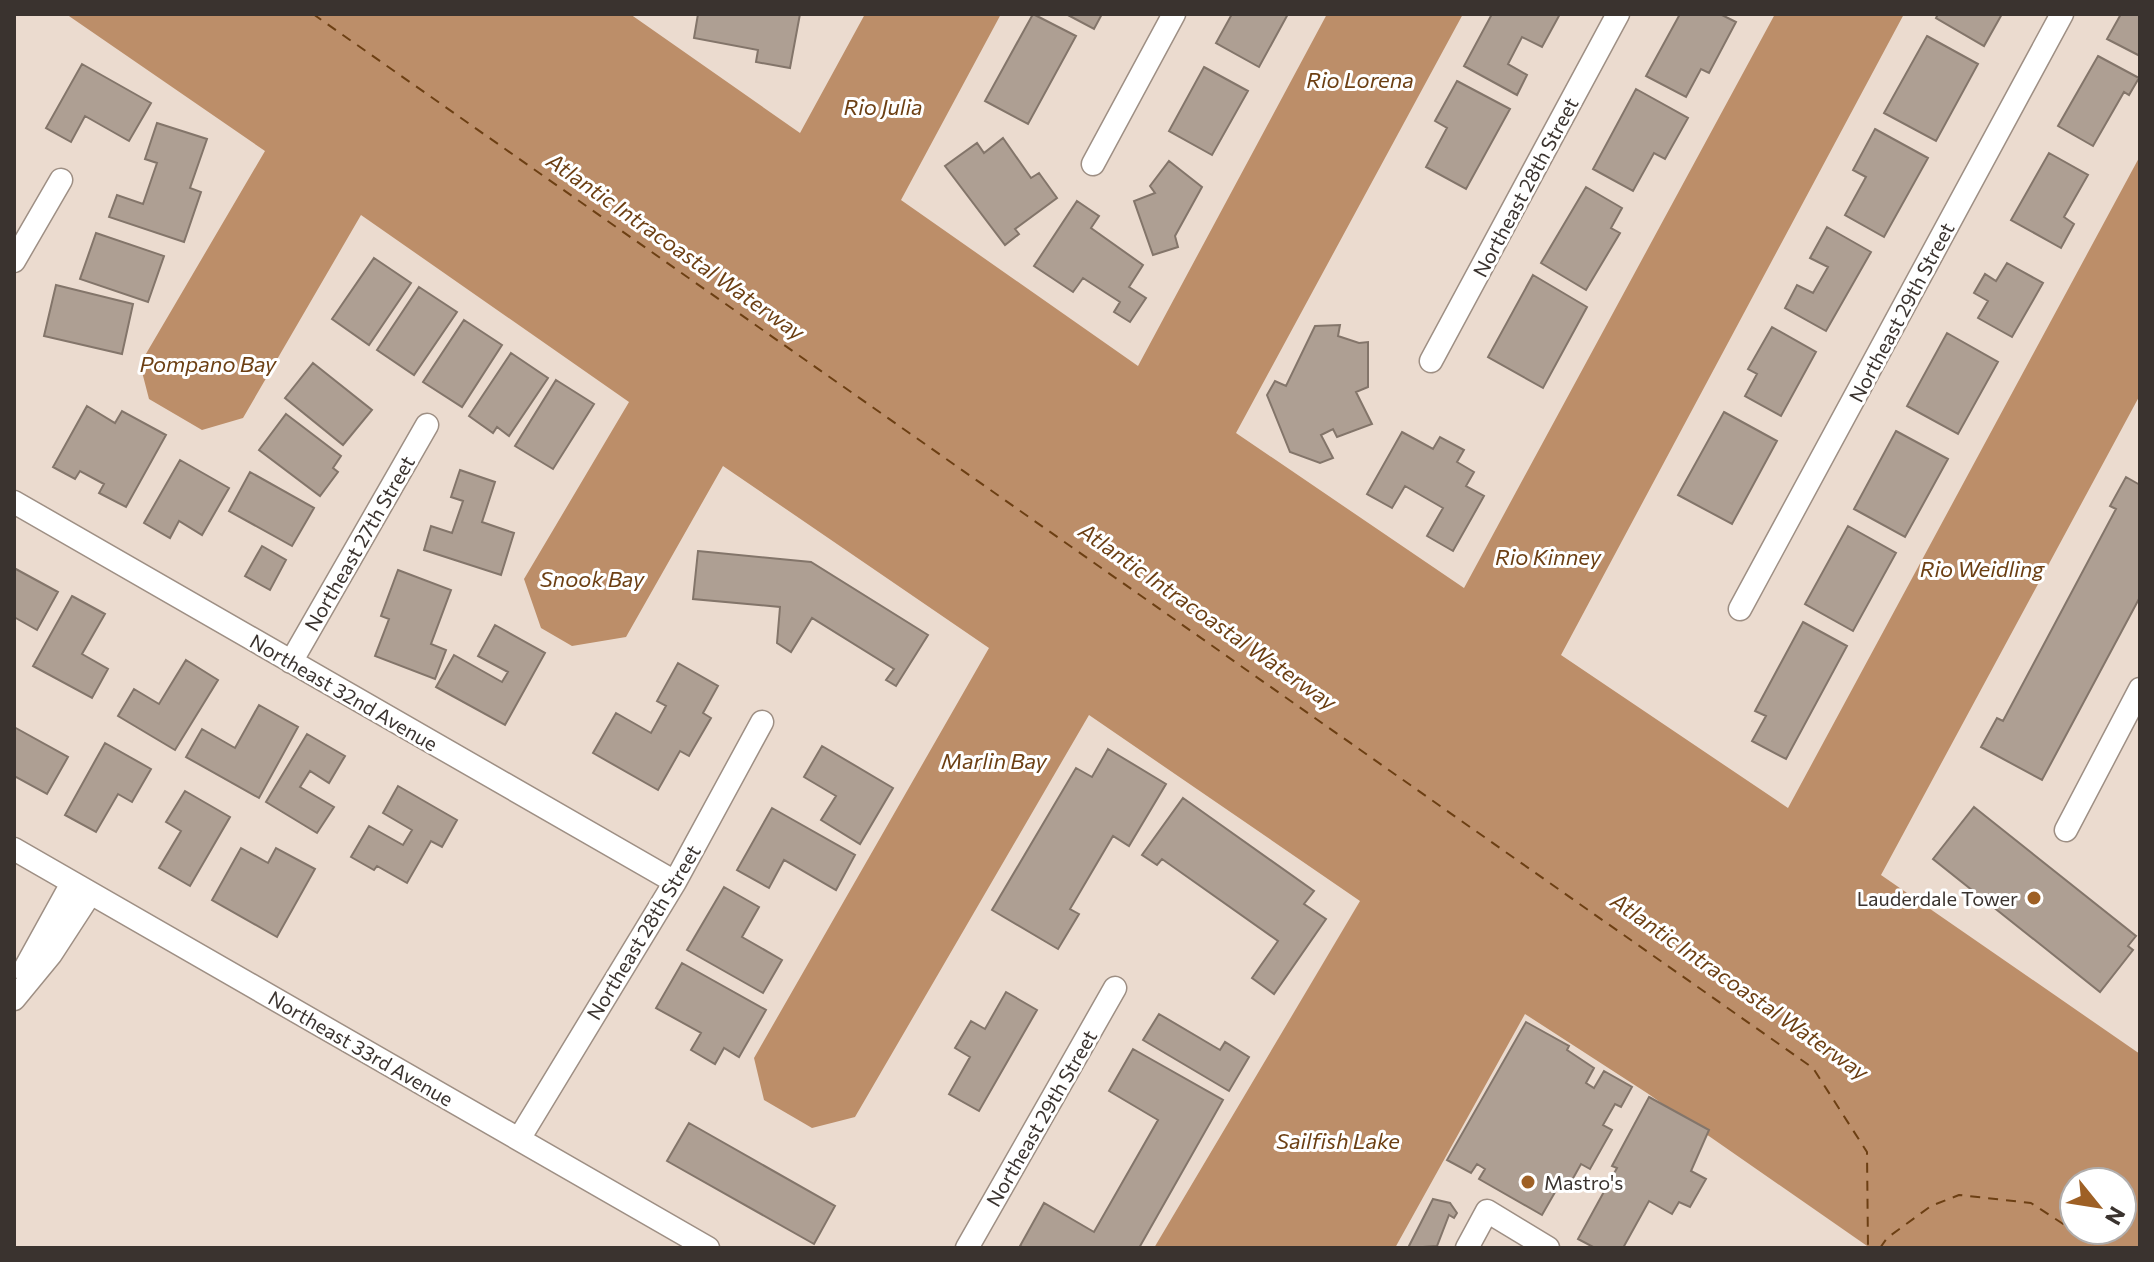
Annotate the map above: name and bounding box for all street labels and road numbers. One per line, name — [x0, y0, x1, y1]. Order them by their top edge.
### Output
street label: Northeast 28th Street — [1467, 93, 1583, 281]
street label: Northeast 29th Street — [1843, 218, 1959, 406]
street label: Northeast 27th Street — [299, 451, 419, 635]
street label: Northeast 32nd Avenue — [246, 628, 442, 756]
street label: Northeast 28th Street — [581, 840, 705, 1024]
street label: Northeast 33rd Avenue — [264, 985, 458, 1111]
street label: Northeast 29th Street — [981, 1025, 1101, 1211]

